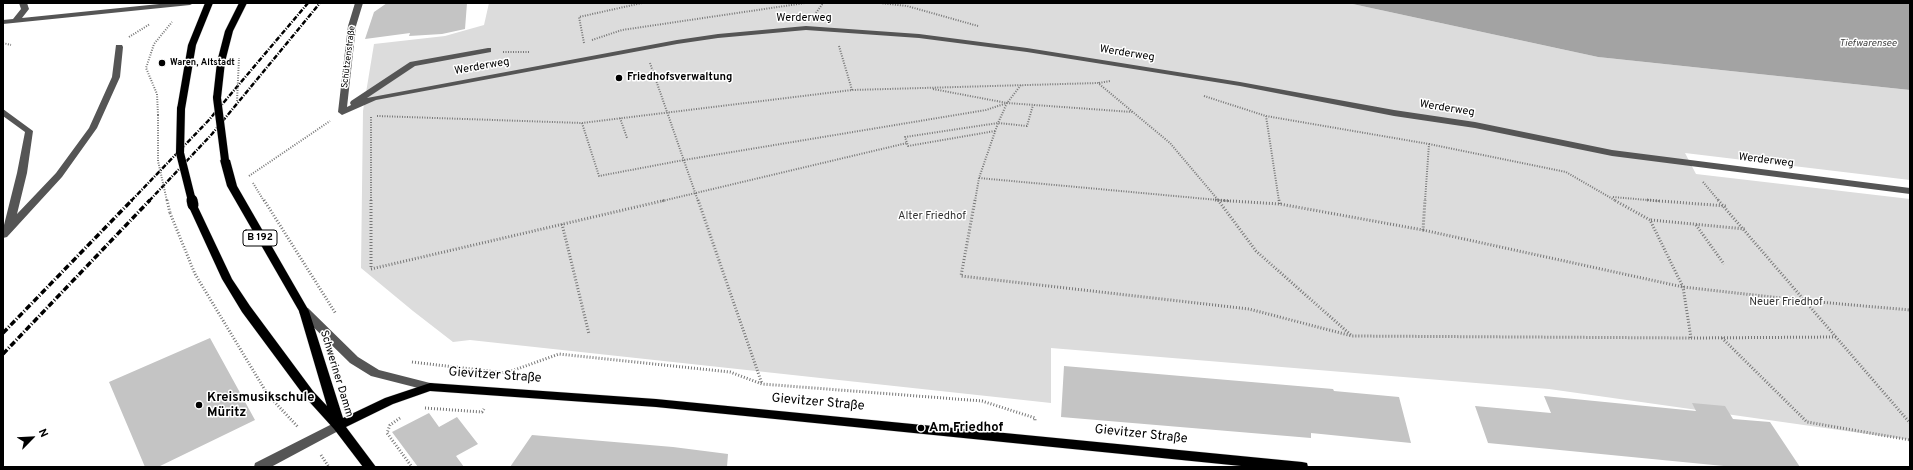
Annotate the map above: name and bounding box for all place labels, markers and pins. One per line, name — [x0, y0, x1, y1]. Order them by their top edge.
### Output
marker: Waren, Altstadt — [157, 58, 167, 68]
place label: Waren, Altstadt — [170, 58, 235, 68]
place label: Friedhofsverwaltung — [627, 71, 732, 85]
marker: Friedhofsverwaltung — [614, 73, 624, 83]
place label: Kreismusikschule Müritz — [207, 390, 314, 421]
marker: Kreismusikschule Müritz — [194, 400, 204, 410]
place label: Am Friedhof — [929, 420, 1003, 436]
marker: Am Friedhof — [916, 423, 926, 433]

